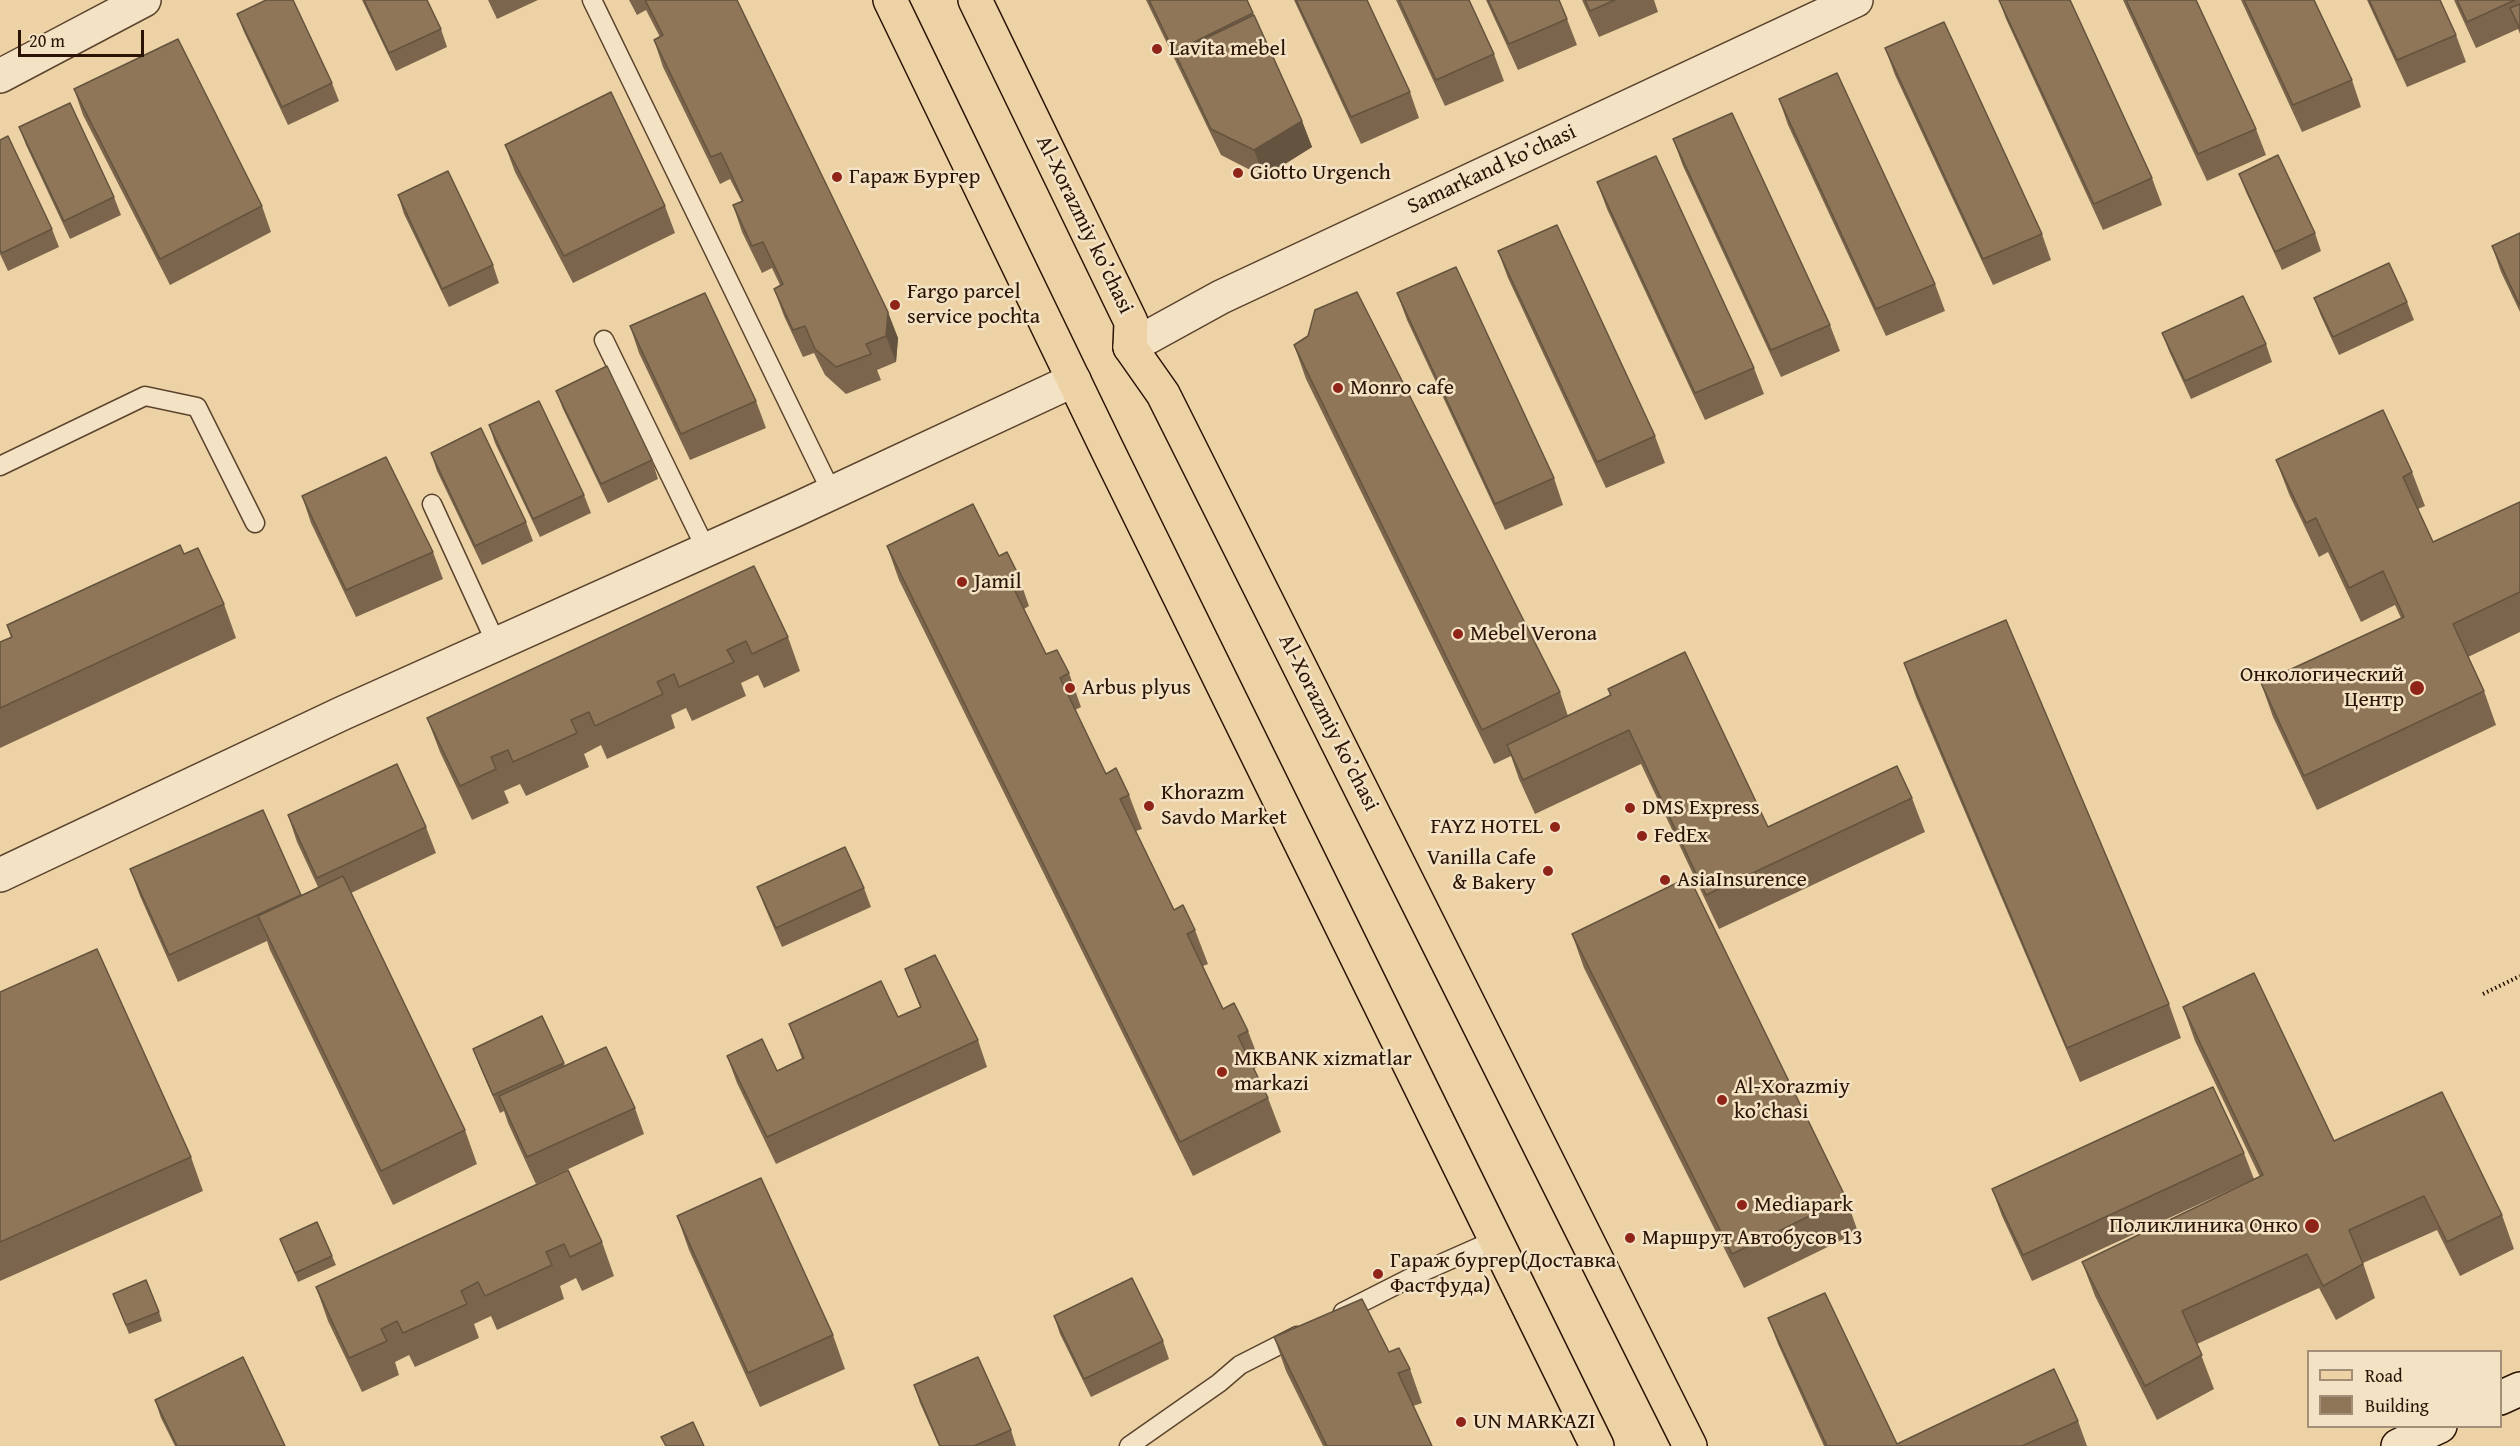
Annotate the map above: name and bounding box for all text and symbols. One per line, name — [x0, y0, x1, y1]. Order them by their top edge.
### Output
scale bar — [21, 18, 147, 56]
text: 20 m — [29, 27, 65, 54]
place label: Lavita mebel — [1169, 36, 1286, 62]
marker: Lavita mebel — [1150, 42, 1164, 56]
street label: Samarkand ko’chasi — [1403, 119, 1581, 221]
street label: Al-Xorazmiy ko’chasi — [1029, 132, 1139, 318]
place label: Giotto Urgench — [1250, 160, 1391, 186]
place label: Гараж Бургер — [849, 164, 980, 190]
marker: Giotto Urgench — [1231, 166, 1245, 180]
marker: Гараж Бургер — [830, 170, 844, 184]
place label: Fargo parcel service pochta — [907, 279, 1040, 330]
marker: Fargo parcel service pochta — [888, 298, 902, 312]
place label: Monro cafe — [1350, 375, 1454, 401]
marker: Monro cafe — [1331, 381, 1345, 395]
place label: Jamil — [974, 569, 1022, 595]
marker: Jamil — [955, 575, 969, 589]
place label: Mebel Verona — [1470, 621, 1597, 647]
marker: Mebel Verona — [1451, 627, 1465, 641]
street label: Al-Xorazmiy ko’chasi — [1272, 630, 1384, 816]
place label: Онкологический Центр — [2240, 662, 2404, 714]
place label: Arbus plyus — [1082, 675, 1191, 701]
marker: Онкологический Центр — [2408, 679, 2426, 697]
marker: Arbus plyus — [1063, 681, 1077, 695]
place label: Khorazm Savdo Market — [1161, 780, 1287, 831]
place label: DMS Express — [1642, 795, 1760, 821]
marker: Khorazm Savdo Market — [1142, 799, 1156, 813]
marker: DMS Express — [1623, 801, 1637, 815]
place label: FAYZ HOTEL — [1431, 814, 1543, 840]
marker: FAYZ HOTEL — [1548, 820, 1562, 834]
place label: FedEx — [1654, 823, 1708, 849]
marker: FedEx — [1635, 829, 1649, 843]
place label: Vanilla Cafe & Bakery — [1427, 845, 1536, 896]
marker: Vanilla Cafe & Bakery — [1541, 864, 1555, 878]
place label: AsiaInsurence — [1677, 867, 1807, 893]
marker: AsiaInsurence — [1658, 873, 1672, 887]
place label: MKBANK xizmatlar markazi — [1234, 1046, 1412, 1098]
marker: MKBANK xizmatlar markazi — [1215, 1065, 1229, 1079]
place label: Al-Xorazmiy ko’chasi — [1734, 1074, 1850, 1126]
marker: Al-Xorazmiy ko’chasi — [1715, 1093, 1729, 1107]
place label: Mediapark — [1754, 1192, 1853, 1218]
marker: Mediapark — [1735, 1198, 1749, 1212]
place label: Поликлиника Онко — [2109, 1213, 2298, 1239]
marker: Поликлиника Онко — [2303, 1217, 2321, 1235]
place label: Маршрут Автобусов 13 — [1642, 1225, 1863, 1251]
marker: Маршрут Автобусов 13 — [1623, 1231, 1637, 1245]
place label: Гараж бургер(Доставка Фастфуда) — [1390, 1248, 1616, 1300]
marker: Гараж бургер(Доставка Фастфуда) — [1371, 1267, 1385, 1281]
legend — [2307, 1350, 2502, 1428]
text: Road — [2365, 1362, 2403, 1389]
text: Building — [2365, 1392, 2429, 1419]
place label: UN MARKAZI — [1473, 1409, 1596, 1435]
marker: UN MARKAZI — [1454, 1415, 1468, 1429]

